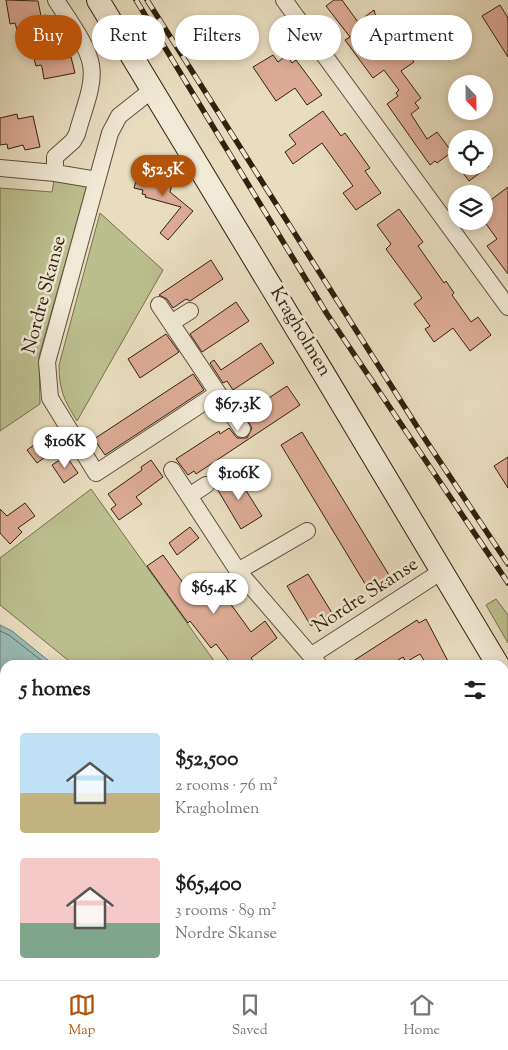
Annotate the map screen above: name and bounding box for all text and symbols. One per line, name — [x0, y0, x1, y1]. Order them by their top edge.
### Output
chip: Buy — [15, 15, 82, 60]
chip: Rent — [92, 15, 165, 60]
chip: Filters — [175, 15, 259, 60]
chip: New — [269, 15, 341, 60]
chip: Apartment — [351, 15, 472, 60]
north arrow — [448, 75, 492, 120]
map controls — [448, 75, 493, 230]
button: locate — [448, 130, 493, 175]
pin: $52.5K — [122, 154, 204, 197]
text: $52.5K — [142, 159, 184, 182]
button: layers — [448, 185, 493, 230]
street label: Nordre Skanse — [16, 233, 74, 357]
street label: Kragholmen — [263, 282, 337, 382]
pin: $67.3K — [197, 390, 279, 432]
text: $67.3K — [215, 394, 261, 417]
pin: $106K — [30, 426, 100, 469]
text: $106K — [44, 431, 86, 454]
pin: $106K — [204, 458, 274, 501]
text: $106K — [218, 463, 260, 486]
street label: Nordre Skanse — [308, 552, 424, 640]
pin: $65.4K — [173, 572, 255, 615]
text: $65.4K — [191, 577, 237, 600]
text: 5 homes — [20, 675, 90, 705]
icon: filters — [461, 676, 489, 704]
text: $52,500 — [175, 745, 238, 775]
icon: home — [60, 753, 120, 813]
text: 2 rooms · 76 m² — [175, 775, 278, 798]
text: Kragholmen — [175, 798, 260, 821]
text: $65,400 — [175, 870, 242, 900]
icon: home — [60, 878, 120, 938]
text: 3 rooms · 89 m² — [175, 900, 277, 923]
text: Nordre Skanse — [175, 923, 277, 946]
tab: Map — [68, 991, 96, 1041]
tab: Saved — [232, 991, 268, 1041]
tab: Home — [403, 991, 440, 1041]

